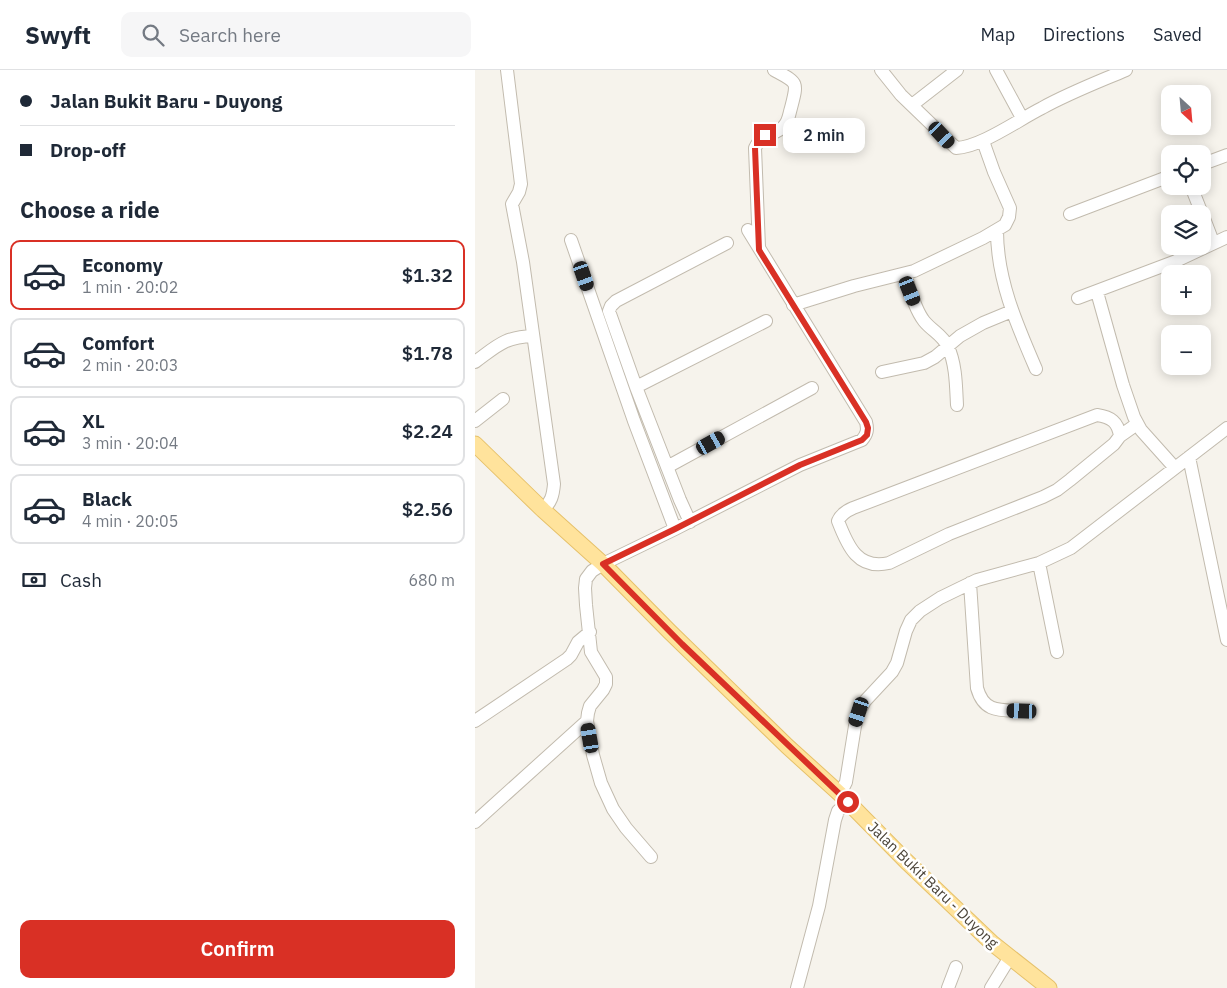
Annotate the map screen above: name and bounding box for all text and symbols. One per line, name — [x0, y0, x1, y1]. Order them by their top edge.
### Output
search box — [121, 12, 471, 57]
text: Swyft — [25, 19, 91, 51]
icon: search — [139, 21, 167, 49]
text: Search here — [179, 23, 281, 47]
text: Map — [980, 23, 1015, 46]
text: Directions — [1043, 23, 1125, 46]
text: Saved — [1153, 23, 1202, 46]
north arrow — [1161, 85, 1211, 135]
map controls — [1161, 85, 1211, 375]
text: Jalan Bukit Baru - Duyong — [50, 89, 282, 113]
callout: 2 min — [783, 118, 865, 152]
car — [926, 119, 957, 151]
route end — [754, 124, 776, 146]
text: 2 min — [803, 125, 845, 145]
text: Drop-off — [50, 138, 126, 162]
button: locate — [1161, 145, 1211, 195]
text: Choose a ride — [20, 195, 160, 224]
button: layers — [1161, 205, 1211, 255]
icon: car — [22, 253, 67, 298]
text: Economy — [82, 253, 163, 277]
car — [572, 259, 595, 293]
text: $1.32 — [402, 263, 453, 287]
button: + — [1161, 265, 1211, 315]
car — [897, 274, 922, 308]
text: 1 min · 20:02 — [82, 277, 178, 297]
button: − — [1161, 325, 1211, 375]
icon: car — [22, 331, 67, 376]
text: Comfort — [82, 331, 155, 355]
text: $1.78 — [402, 341, 453, 365]
text: 2 min · 20:03 — [82, 355, 178, 375]
icon: car — [22, 409, 67, 454]
text: XL — [82, 409, 105, 433]
text: $2.24 — [402, 419, 453, 443]
car — [694, 429, 727, 457]
text: 3 min · 20:04 — [82, 433, 178, 453]
icon: car — [22, 487, 67, 532]
text: Black — [82, 487, 132, 511]
text: $2.56 — [402, 497, 453, 521]
text: 4 min · 20:05 — [82, 511, 178, 531]
icon: cash — [20, 566, 48, 594]
text: Cash — [60, 568, 102, 592]
text: 680 m — [408, 570, 455, 590]
car — [847, 695, 870, 729]
car — [1006, 703, 1037, 719]
car — [580, 722, 599, 754]
route start — [837, 791, 859, 813]
street label: Jalan Bukit Baru - Duyong — [864, 817, 1003, 952]
button: Confirm — [20, 920, 455, 978]

